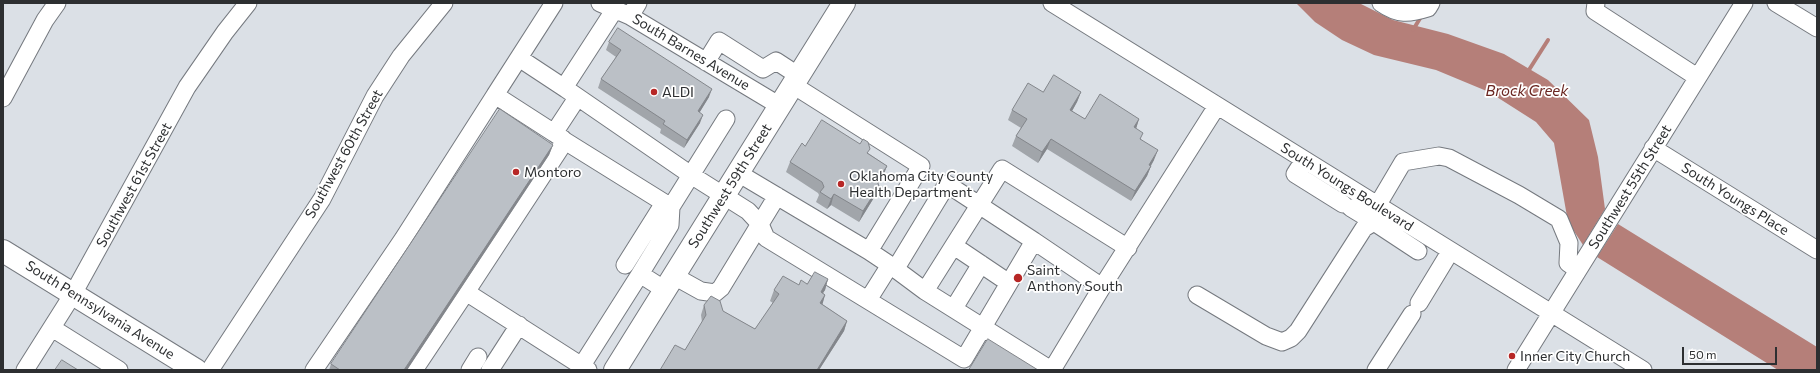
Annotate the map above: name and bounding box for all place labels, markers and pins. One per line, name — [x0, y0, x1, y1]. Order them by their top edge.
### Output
place label: ALDI — [662, 84, 694, 100]
marker: ALDI — [649, 87, 659, 97]
place label: Montoro — [524, 164, 581, 180]
marker: Montoro — [511, 167, 521, 177]
place label: Oklahoma City County Health Department — [849, 168, 993, 200]
marker: Oklahoma City County Health Department — [836, 179, 846, 189]
place label: Saint Anthony South — [1027, 262, 1123, 294]
marker: Saint Anthony South — [1012, 272, 1024, 284]
place label: Inner City Church — [1520, 348, 1630, 364]
marker: Inner City Church — [1507, 351, 1517, 361]

